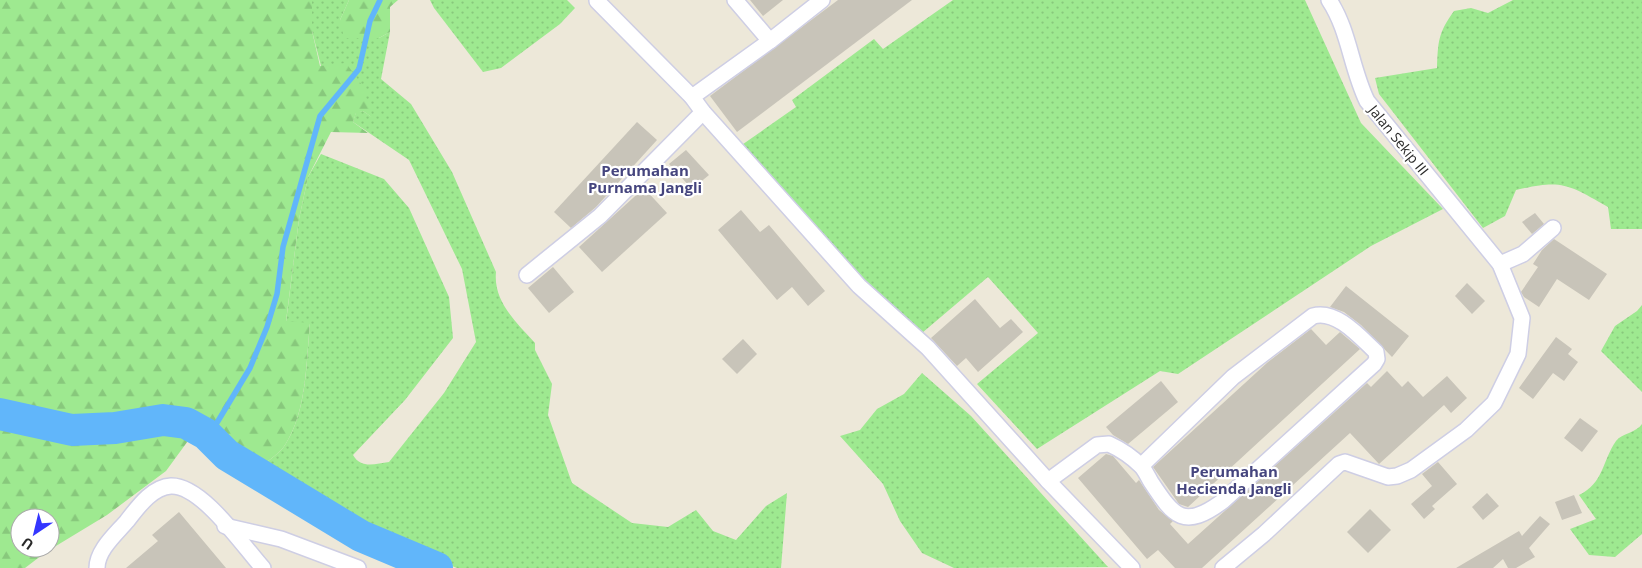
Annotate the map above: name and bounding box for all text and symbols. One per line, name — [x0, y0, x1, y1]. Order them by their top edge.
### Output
street label: Jalan Sekip III — [1363, 99, 1433, 179]
district label: Perumahan Purnama Jangli — [588, 160, 702, 197]
district label: Perumahan Hecienda Jangli — [1176, 461, 1292, 498]
north arrow — [10, 508, 60, 558]
text: U — [17, 533, 37, 555]

